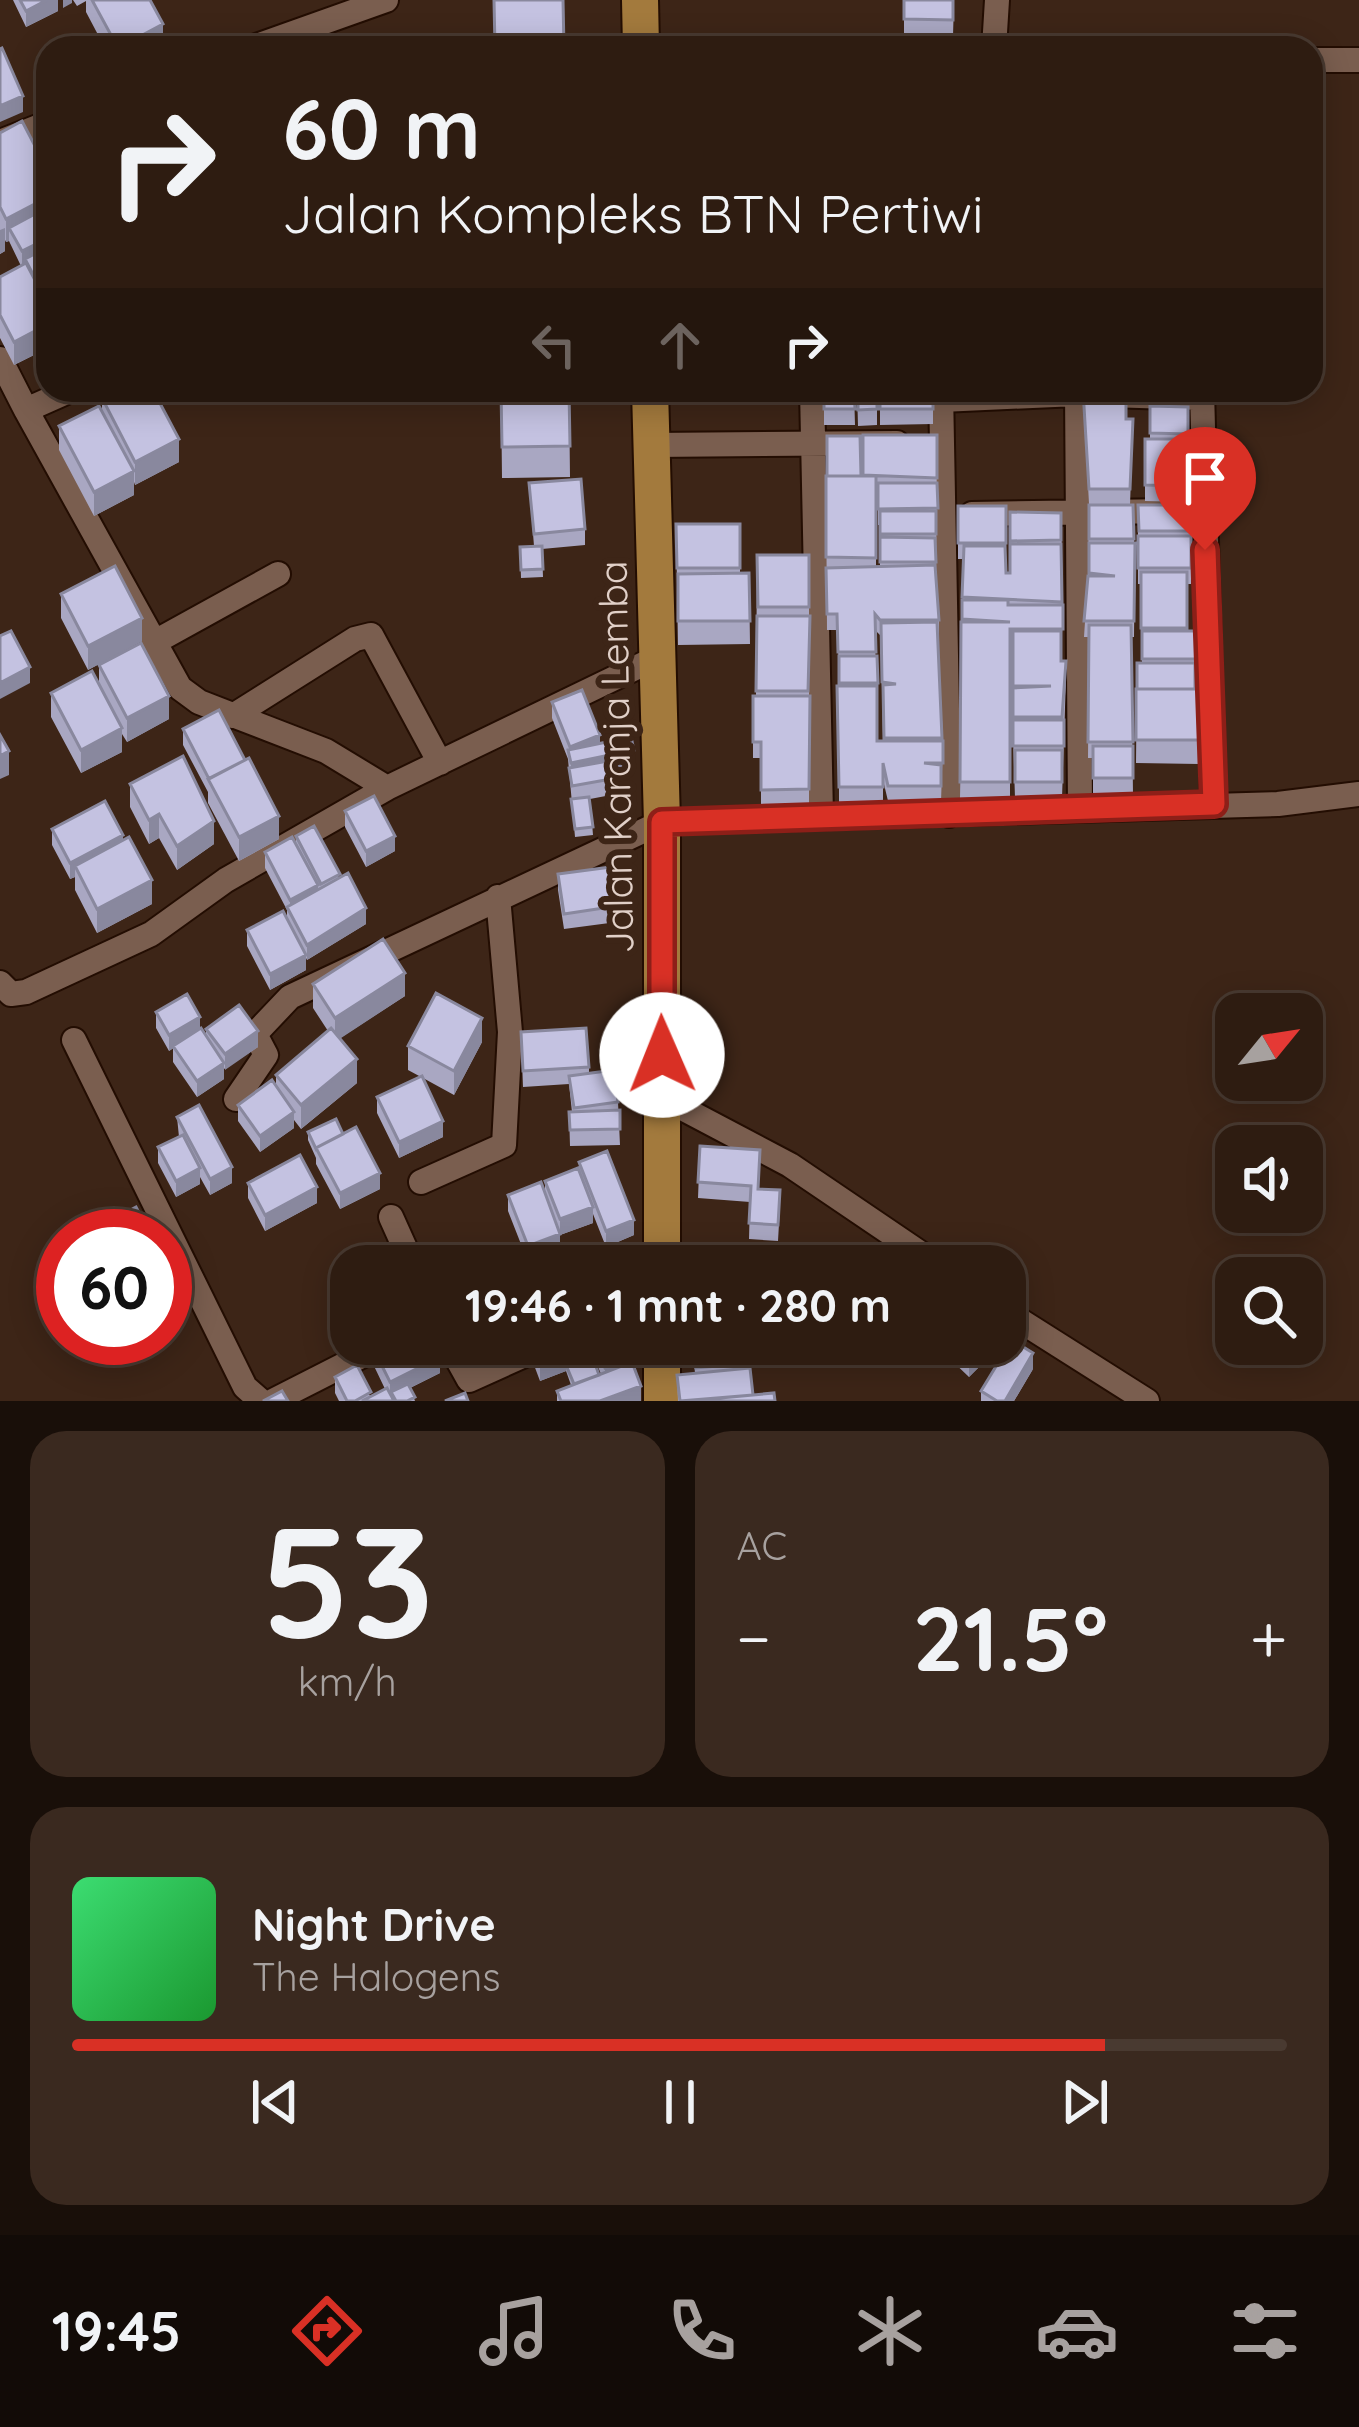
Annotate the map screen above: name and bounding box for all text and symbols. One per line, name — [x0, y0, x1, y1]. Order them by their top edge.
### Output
text: 60 m — [282, 75, 481, 180]
icon: right — [84, 84, 240, 240]
text: Jalan Kompleks BTN Pertiwi — [282, 179, 984, 247]
icon: left — [521, 312, 587, 378]
icon: ahead — [647, 312, 713, 378]
icon: right — [773, 312, 839, 378]
pin — [1154, 427, 1256, 550]
icon: arrive — [1172, 445, 1238, 511]
street label: Jalan Karanja Lemba — [588, 560, 643, 954]
position arrow — [599, 992, 725, 1118]
north arrow — [1215, 993, 1323, 1101]
map controls — [1215, 993, 1323, 1365]
button: sound — [1215, 1125, 1323, 1233]
speed limit sign: 60 — [36, 1209, 192, 1365]
button: search — [1215, 1257, 1323, 1365]
text: 19:46 · 1 mnt · 280 m — [465, 1277, 891, 1333]
text: 53 — [260, 1481, 434, 1676]
text: AC — [737, 1521, 787, 1570]
text: 21.5° — [912, 1581, 1108, 1694]
text: − — [737, 1596, 771, 1679]
text: + — [1250, 1596, 1287, 1679]
text: km/h — [298, 1657, 397, 1706]
text: Night Drive — [252, 1896, 496, 1952]
text: The Halogens — [252, 1952, 501, 2001]
icon: previous — [242, 2069, 308, 2135]
icon: pause — [647, 2069, 713, 2135]
icon: next — [1052, 2069, 1118, 2135]
icon: directions — [285, 2289, 369, 2373]
icon: music — [472, 2289, 556, 2373]
icon: phone — [660, 2289, 744, 2373]
icon: climate — [848, 2289, 932, 2373]
icon: car — [1035, 2289, 1119, 2373]
icon: filters — [1223, 2289, 1307, 2373]
text: 19:45 — [52, 2297, 181, 2365]

